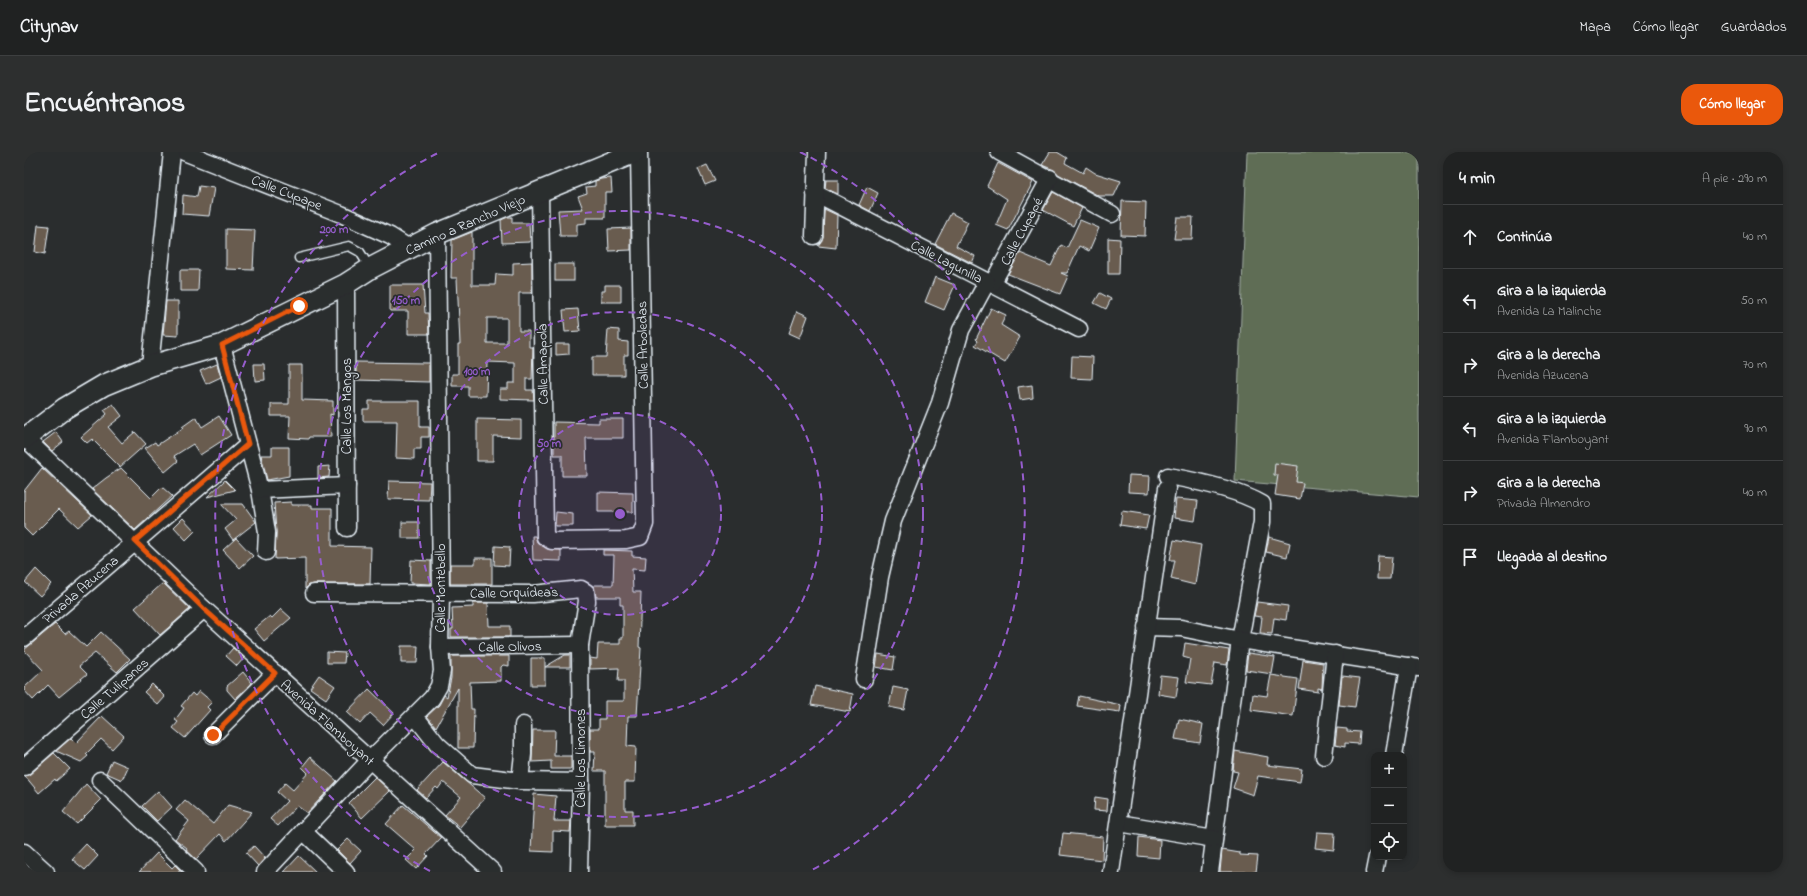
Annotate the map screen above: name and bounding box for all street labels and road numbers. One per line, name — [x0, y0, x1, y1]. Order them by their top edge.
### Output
street label: Calle Cupape — [248, 170, 326, 217]
street label: Camino a Rancho Viejo — [402, 189, 529, 261]
street label: Calle Cupapé — [996, 193, 1049, 270]
street label: Calle Lagunilla — [906, 235, 986, 290]
street label: Calle Arboledas — [632, 301, 655, 389]
street label: Calle Amapola — [532, 323, 555, 405]
street label: Calle Los Mangos — [337, 358, 359, 454]
street label: Calle Montebello — [431, 543, 452, 633]
street label: Privada Azucena — [38, 551, 124, 629]
street label: Calle Orquídeas — [470, 582, 558, 605]
street label: Calle Olivos — [478, 636, 542, 659]
street label: Calle Tulipanes — [76, 653, 154, 725]
street label: Avenida Flamboyant — [275, 675, 379, 772]
street label: Calle Los Limones — [571, 709, 592, 807]

